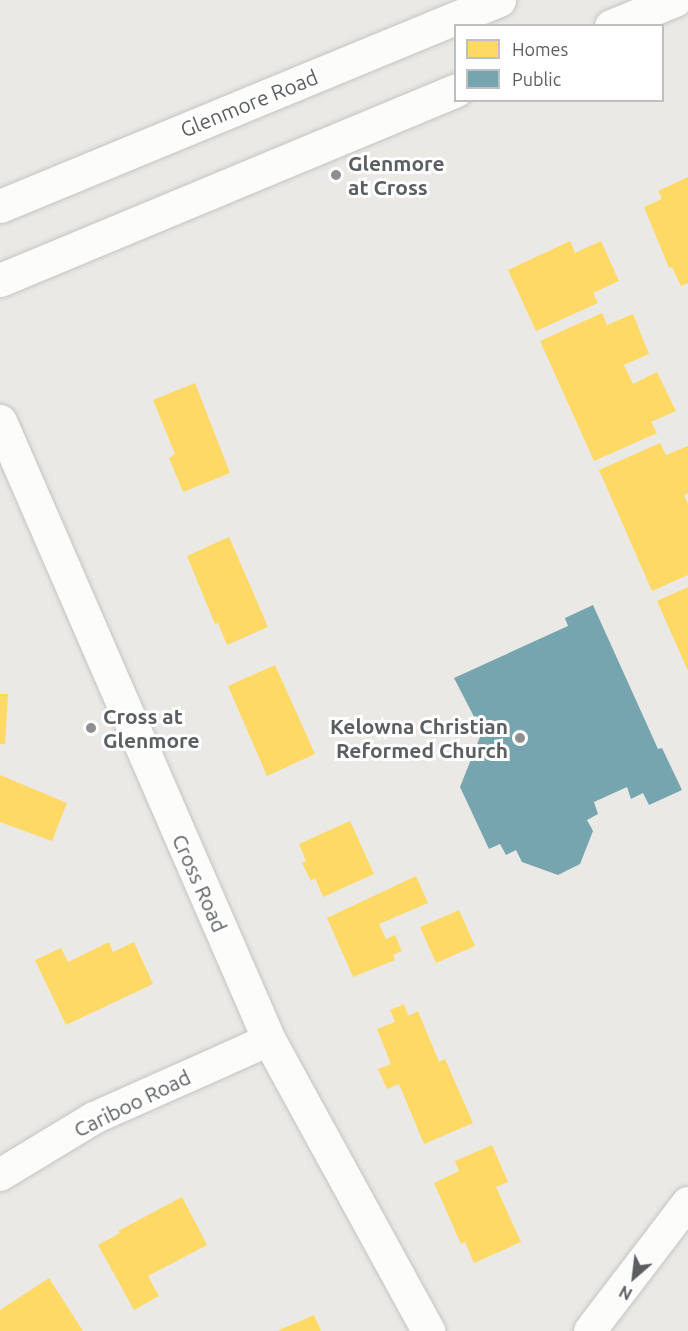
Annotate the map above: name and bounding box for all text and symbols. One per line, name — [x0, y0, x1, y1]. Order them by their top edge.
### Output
legend — [454, 24, 664, 102]
text: Homes — [512, 39, 568, 59]
street label: Glenmore Road — [177, 64, 321, 142]
text: Public — [512, 69, 561, 89]
place label: Glenmore at Cross — [348, 150, 445, 200]
marker: Glenmore at Cross — [329, 168, 343, 182]
place label: Cross at Glenmore — [103, 703, 200, 753]
place label: Kelowna Christian Reformed Church — [330, 713, 508, 763]
marker: Cross at Glenmore — [84, 721, 98, 735]
marker: Kelowna Christian Reformed Church — [513, 731, 527, 745]
street label: Cross Road — [167, 830, 233, 936]
street label: Cariboo Road — [69, 1064, 195, 1142]
north arrow — [604, 1247, 664, 1307]
text: N — [616, 1282, 635, 1304]

